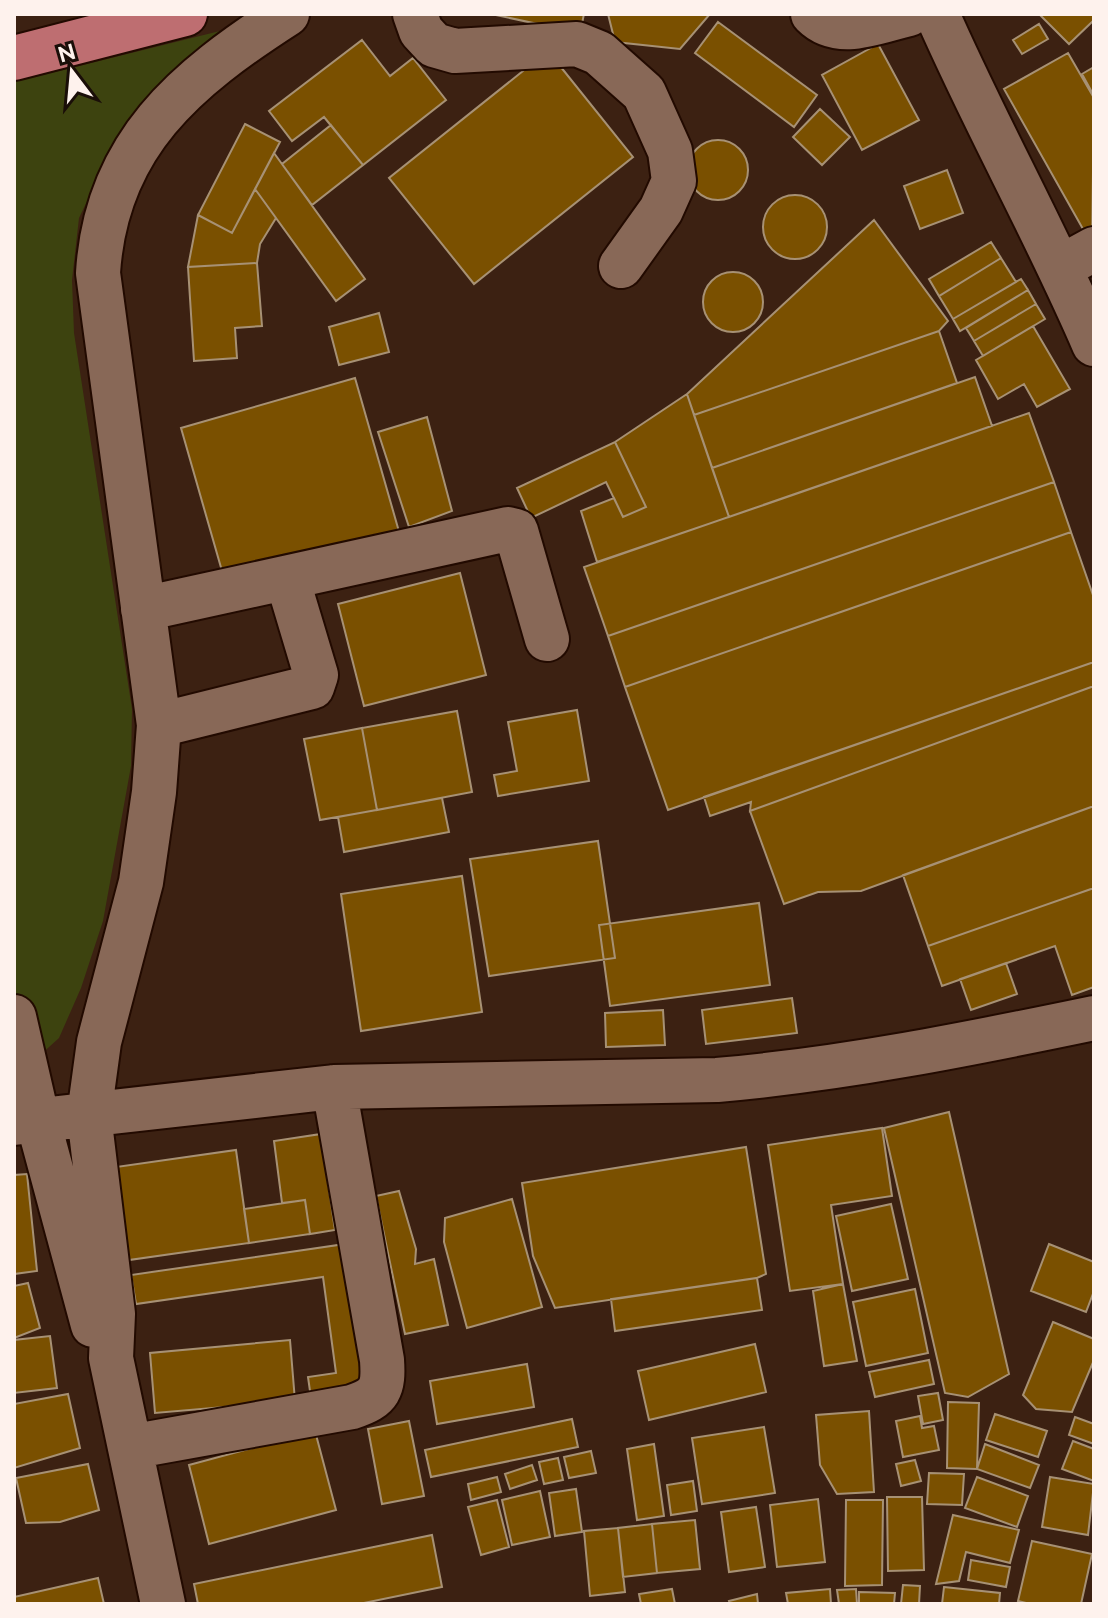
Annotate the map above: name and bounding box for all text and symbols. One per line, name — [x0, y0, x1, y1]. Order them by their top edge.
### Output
north arrow — [32, 32, 112, 112]
text: N — [55, 38, 78, 68]

